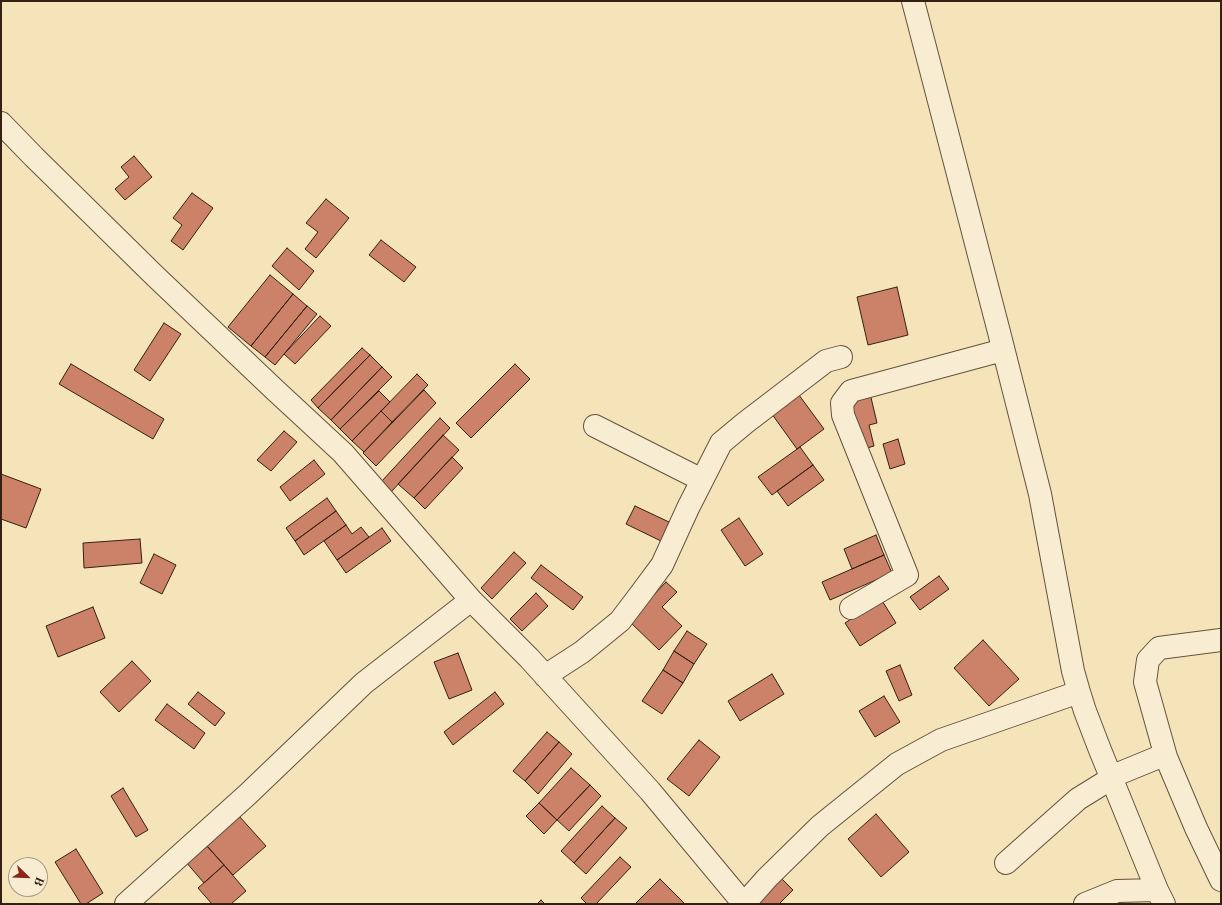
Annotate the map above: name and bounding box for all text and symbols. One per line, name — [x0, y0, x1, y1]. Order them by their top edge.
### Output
north arrow — [8, 857, 48, 897]
text: B — [30, 875, 46, 888]

